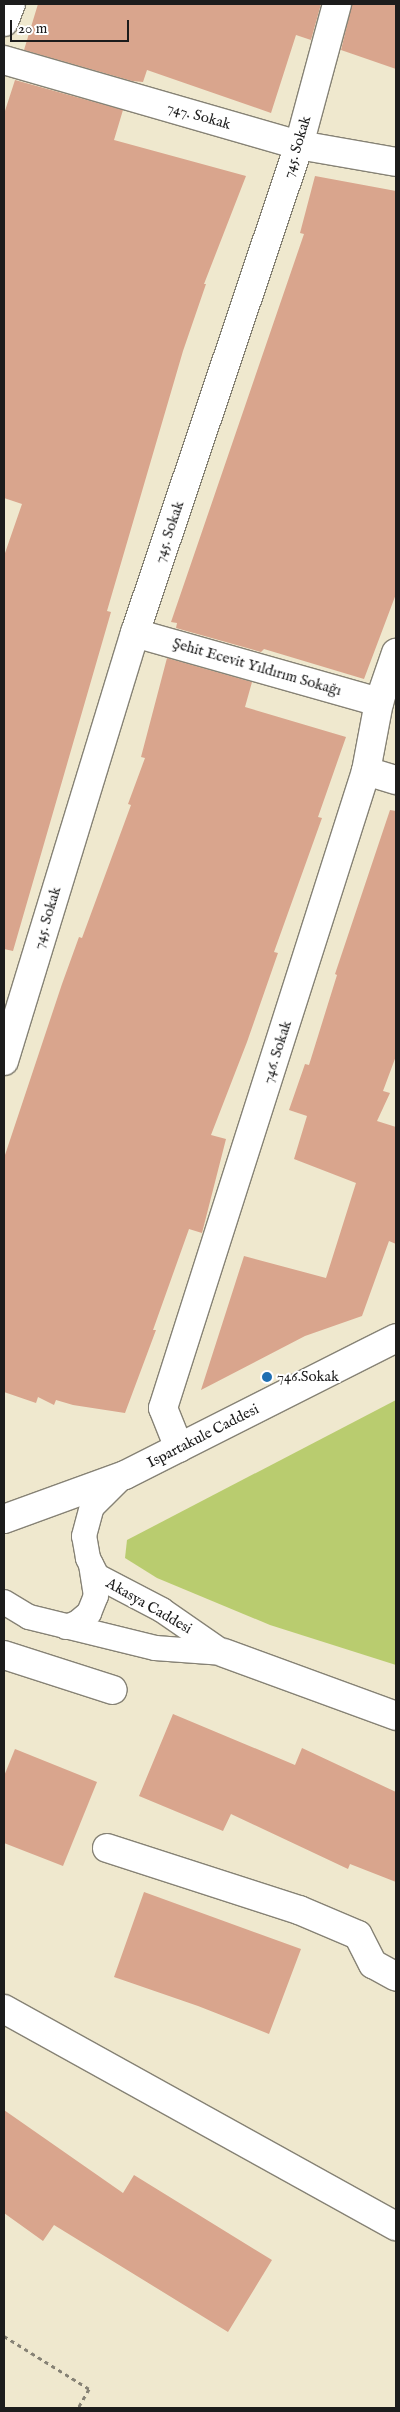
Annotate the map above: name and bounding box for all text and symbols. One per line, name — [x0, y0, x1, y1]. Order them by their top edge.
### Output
scale bar — [12, 10, 131, 42]
text: 20 m — [18, 19, 47, 38]
street label: 747. Sokak — [165, 98, 233, 134]
street label: 745. Sokak — [279, 114, 315, 180]
street label: 745. Sokak — [150, 499, 188, 565]
street label: Şehit Ecevit Yıldırım Sokağı — [171, 634, 343, 700]
street label: 745. Sokak — [29, 885, 65, 951]
street label: 746. Sokak — [258, 1018, 296, 1086]
place label: 746.Sokak — [277, 1368, 339, 1386]
marker: 746.Sokak — [261, 1371, 273, 1383]
street label: Ispartakule Caddesi — [144, 1400, 262, 1472]
street label: Akasya Caddesi — [103, 1574, 195, 1638]

